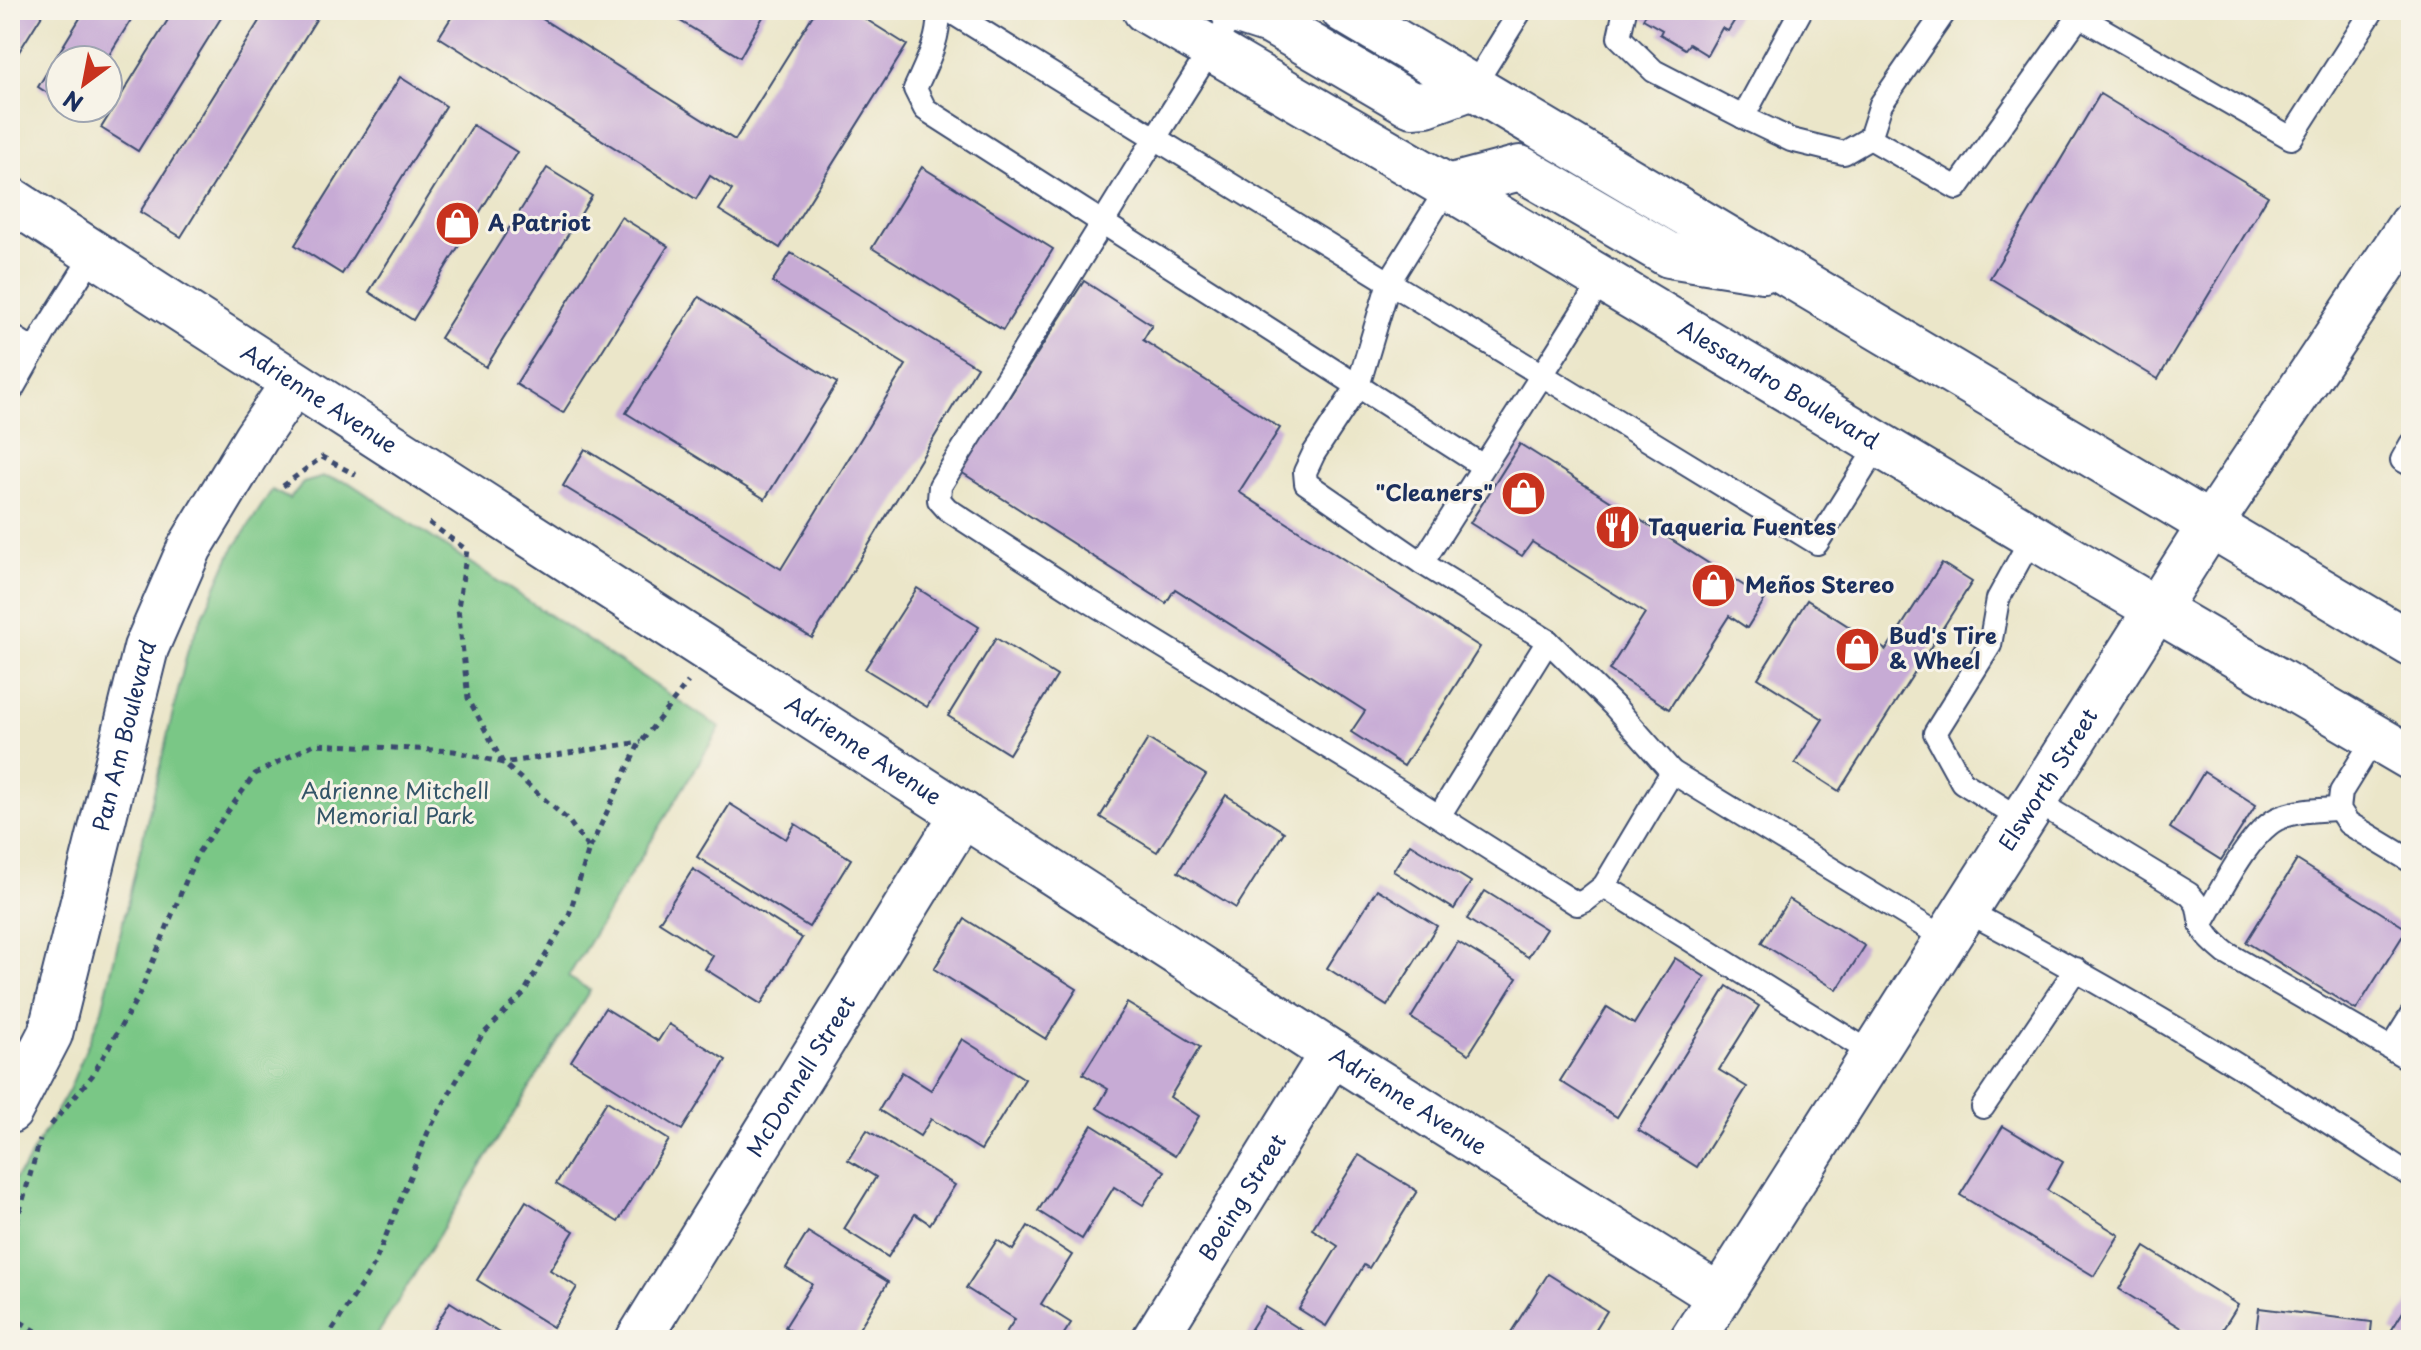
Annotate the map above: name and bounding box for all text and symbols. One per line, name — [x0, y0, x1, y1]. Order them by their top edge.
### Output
north arrow — [44, 44, 124, 124]
text: N — [56, 84, 89, 121]
shop icon: A Patriot — [433, 199, 481, 247]
place label: A Patriot — [487, 205, 591, 238]
street label: Alessandro Boulevard — [1673, 310, 1886, 456]
street label: Adrienne Avenue — [235, 335, 405, 460]
shop icon: "Cleaners" — [1500, 469, 1548, 517]
place label: "Cleaners" — [1375, 475, 1493, 508]
restaurant icon: Taqueria Fuentes — [1593, 503, 1641, 551]
place label: Taqueria Fuentes — [1648, 509, 1837, 542]
shop icon: Meños Stereo — [1690, 561, 1738, 609]
place label: Meños Stereo — [1745, 567, 1894, 600]
place label: Bud's Tire & Wheel — [1889, 618, 1997, 676]
shop icon: Bud's Tire & Wheel — [1834, 625, 1882, 673]
street label: Pan Am Boulevard — [83, 634, 163, 835]
street label: Adrienne Avenue — [780, 686, 949, 812]
street label: Elsworth Street — [1989, 701, 2105, 857]
park label: Adrienne Mitchell Memorial Park — [301, 773, 489, 831]
street label: McDonnell Street — [737, 988, 862, 1163]
street label: Adrienne Avenue — [1324, 1038, 1494, 1162]
street label: Boeing Street — [1189, 1127, 1293, 1266]

